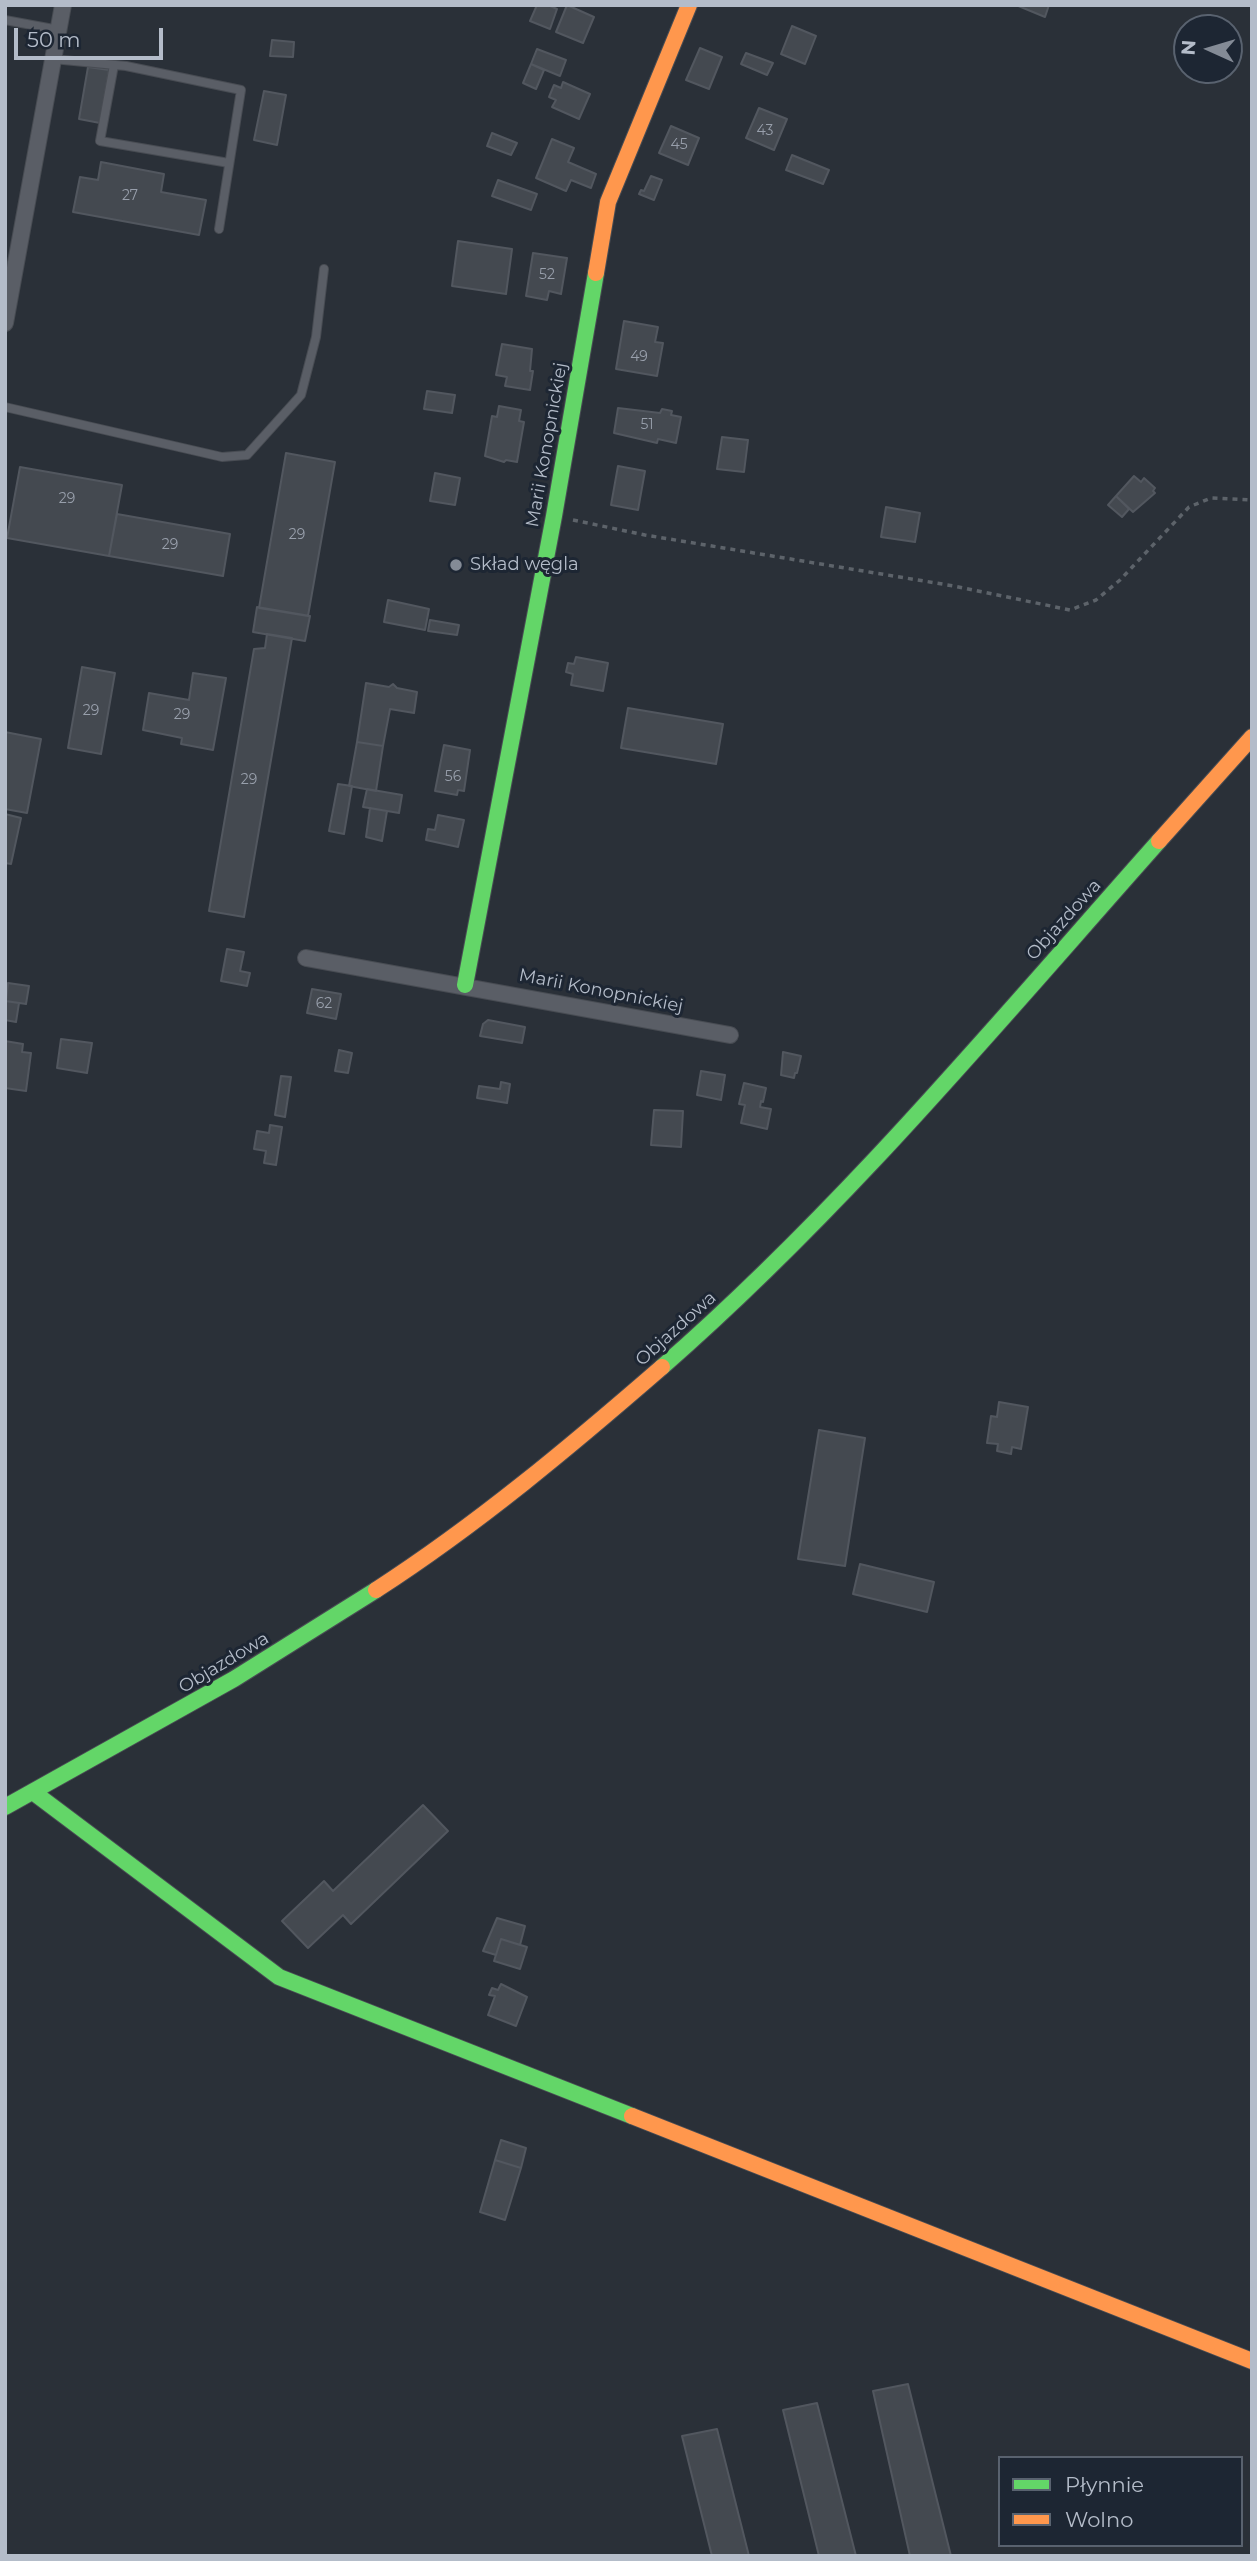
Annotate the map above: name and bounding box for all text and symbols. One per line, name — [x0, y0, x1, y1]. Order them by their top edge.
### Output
scale bar — [18, 14, 166, 58]
north arrow — [1173, 14, 1243, 84]
text: 50 m — [27, 27, 81, 52]
text: N — [1177, 39, 1201, 56]
house number: 43 — [757, 123, 773, 139]
house number: 45 — [670, 137, 688, 153]
house number: 27 — [122, 188, 138, 204]
house number: 52 — [539, 267, 555, 283]
house number: 49 — [630, 349, 648, 365]
street label: Marii Konopnickiej — [522, 361, 572, 529]
house number: 51 — [641, 417, 653, 433]
house number: 29 — [59, 491, 75, 507]
house number: 29 — [289, 527, 305, 543]
house number: 29 — [162, 537, 178, 553]
place label: Skład węgla — [470, 554, 579, 576]
marker: Skład węgla — [448, 557, 464, 573]
house number: 29 — [83, 703, 99, 719]
house number: 29 — [174, 707, 190, 723]
house number: 56 — [445, 769, 461, 785]
house number: 29 — [241, 772, 257, 788]
street label: Objazdowa — [1022, 875, 1106, 965]
street label: Marii Konopnickiej — [517, 964, 685, 1018]
house number: 62 — [316, 996, 332, 1012]
street label: Objazdowa — [631, 1287, 721, 1371]
street label: Objazdowa — [175, 1628, 273, 1698]
legend — [998, 2456, 1243, 2547]
text: Płynnie — [1065, 2472, 1144, 2497]
text: Wolno — [1065, 2507, 1133, 2532]

